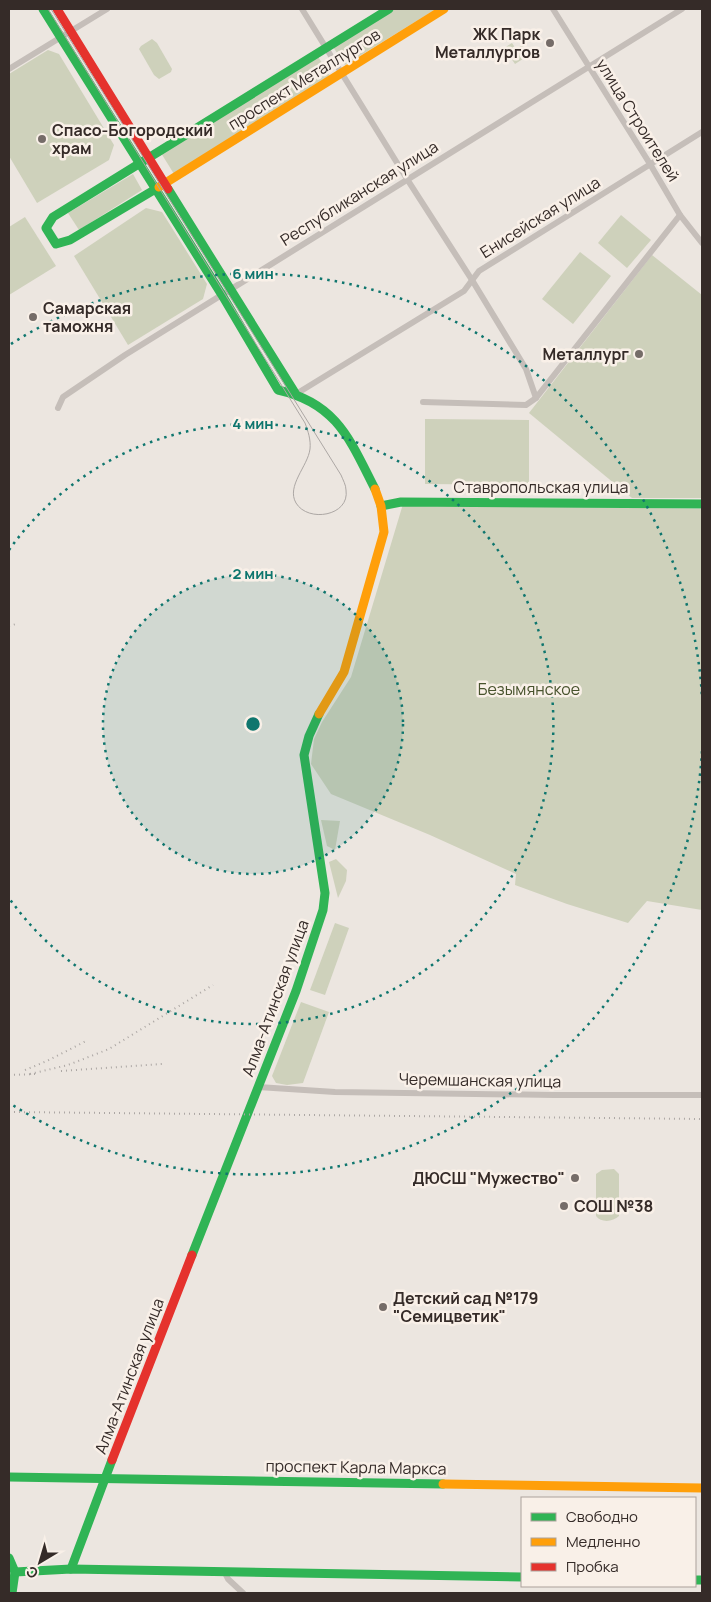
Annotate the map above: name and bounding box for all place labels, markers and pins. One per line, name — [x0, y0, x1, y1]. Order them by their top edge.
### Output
place label: ЖК Парк Металлургов — [435, 23, 540, 63]
marker: ЖК Парк Металлургов — [544, 37, 556, 49]
place label: Спасо-Богородский храм — [52, 119, 213, 159]
marker: Спасо-Богородский храм — [36, 133, 48, 145]
place label: Самарская таможня — [43, 297, 131, 337]
marker: Самарская таможня — [27, 311, 39, 323]
place label: Металлург — [543, 343, 629, 365]
marker: Металлург — [633, 348, 645, 360]
centre of rings — [244, 715, 262, 733]
place label: ДЮСШ "Мужество" — [413, 1167, 565, 1189]
marker: ДЮСШ "Мужество" — [569, 1172, 581, 1184]
place label: СОШ №38 — [574, 1195, 653, 1217]
marker: СОШ №38 — [558, 1200, 570, 1212]
place label: Детский сад №179 "Семицветик" — [393, 1287, 538, 1327]
marker: Детский сад №179 "Семицветик" — [377, 1301, 389, 1313]

